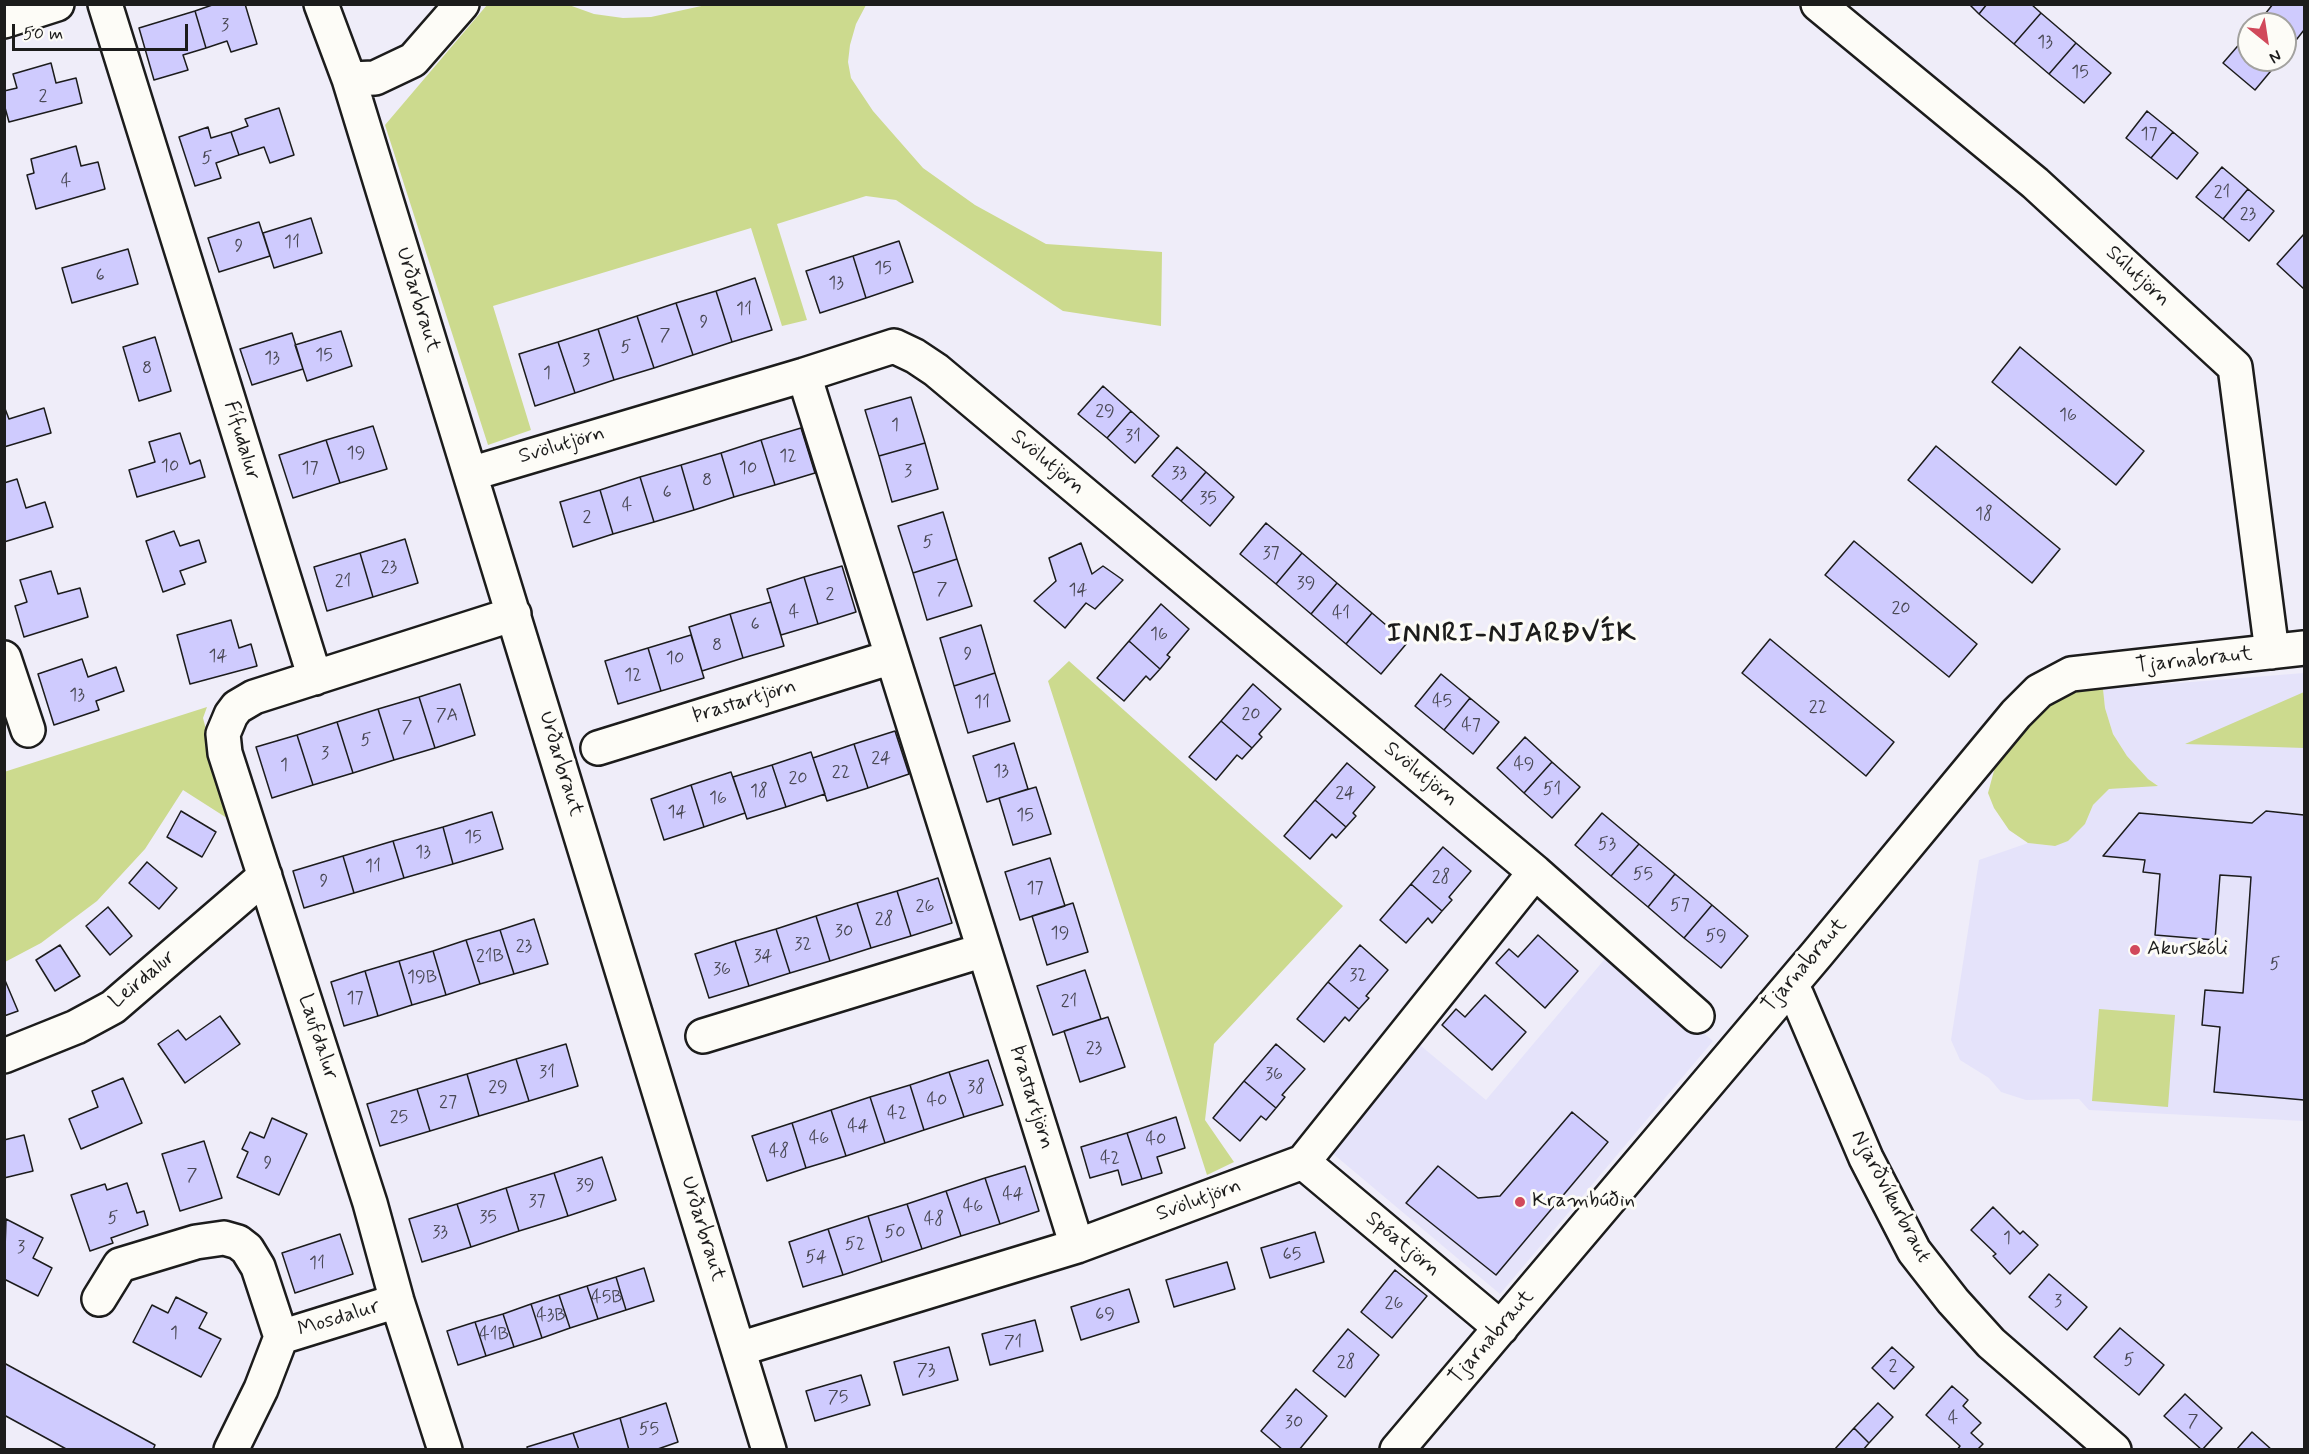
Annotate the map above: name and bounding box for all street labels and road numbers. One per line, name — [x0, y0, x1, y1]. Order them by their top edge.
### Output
street label: Súlutjörn — [2100, 241, 2174, 313]
street label: Urðarbraut — [389, 244, 445, 356]
street label: Fífudalur — [217, 398, 265, 484]
street label: Svölutjörn — [516, 422, 608, 470]
street label: Svölutjörn — [1005, 425, 1089, 501]
street label: Tjarnabraut — [2134, 642, 2254, 680]
street label: Þrastartjörn — [691, 674, 799, 730]
street label: Urðarbraut — [532, 708, 588, 820]
street label: Svölutjörn — [1378, 737, 1462, 813]
street label: Tjarnabraut — [1757, 914, 1853, 1018]
street label: Leirdalur — [105, 945, 181, 1015]
street label: Laufdalur — [291, 991, 343, 1083]
street label: Þrastartjörn — [1003, 1044, 1059, 1152]
street label: Njarðvíkurbraut — [1845, 1127, 1935, 1267]
street label: Urðarbraut — [674, 1173, 730, 1285]
street label: Svölutjörn — [1153, 1174, 1245, 1228]
street label: Spóatjörn — [1360, 1207, 1444, 1283]
street label: Tjarnabraut — [1444, 1286, 1540, 1390]
street label: Mosdalur — [295, 1295, 383, 1343]

